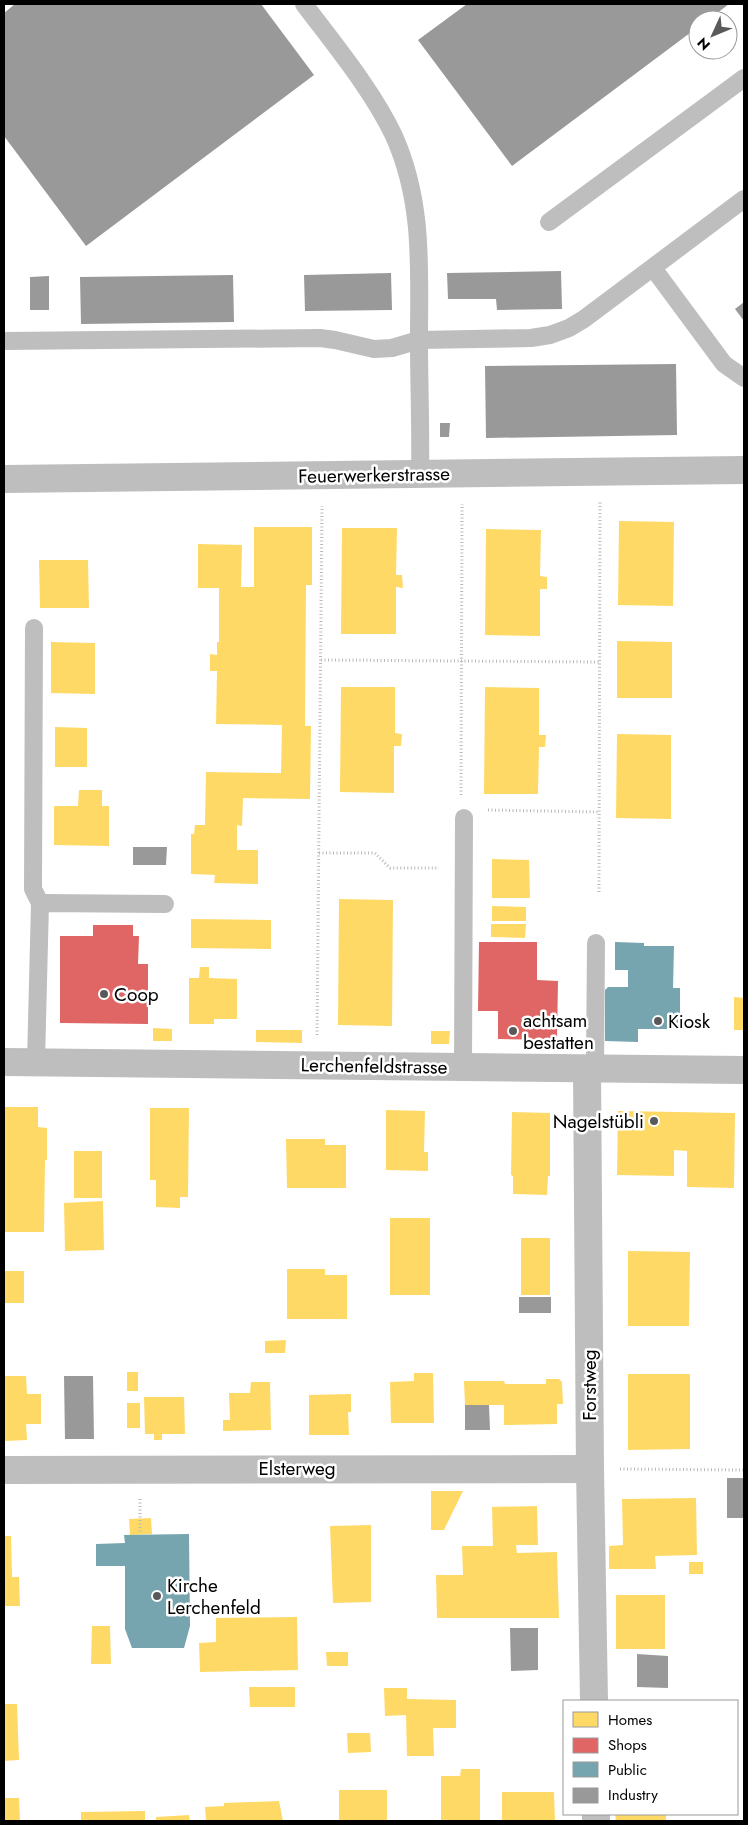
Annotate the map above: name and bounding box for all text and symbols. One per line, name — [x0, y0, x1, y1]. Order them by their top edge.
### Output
north arrow — [688, 10, 738, 60]
text: N — [693, 33, 715, 55]
street label: Feuerwerkerstrasse — [298, 460, 450, 490]
place label: Coop — [114, 981, 159, 1008]
marker: Coop — [98, 988, 110, 1000]
place label: achtsam bestatten — [523, 1007, 594, 1056]
place label: Kiosk — [668, 1008, 711, 1035]
marker: Kiosk — [652, 1015, 664, 1027]
marker: achtsam bestatten — [507, 1025, 519, 1037]
street label: Lerchenfeldstrasse — [300, 1051, 448, 1081]
place label: Nagelstübli — [553, 1108, 644, 1135]
marker: Nagelstübli — [648, 1115, 660, 1127]
street label: Forstweg — [576, 1349, 603, 1421]
street label: Elsterweg — [258, 1455, 336, 1482]
place label: Kirche Lerchenfeld — [167, 1572, 261, 1621]
marker: Kirche Lerchenfeld — [151, 1590, 163, 1602]
legend — [563, 1700, 738, 1815]
text: Homes — [608, 1709, 652, 1731]
text: Shops — [608, 1734, 647, 1756]
text: Public — [608, 1759, 647, 1781]
text: Industry — [608, 1784, 658, 1806]

